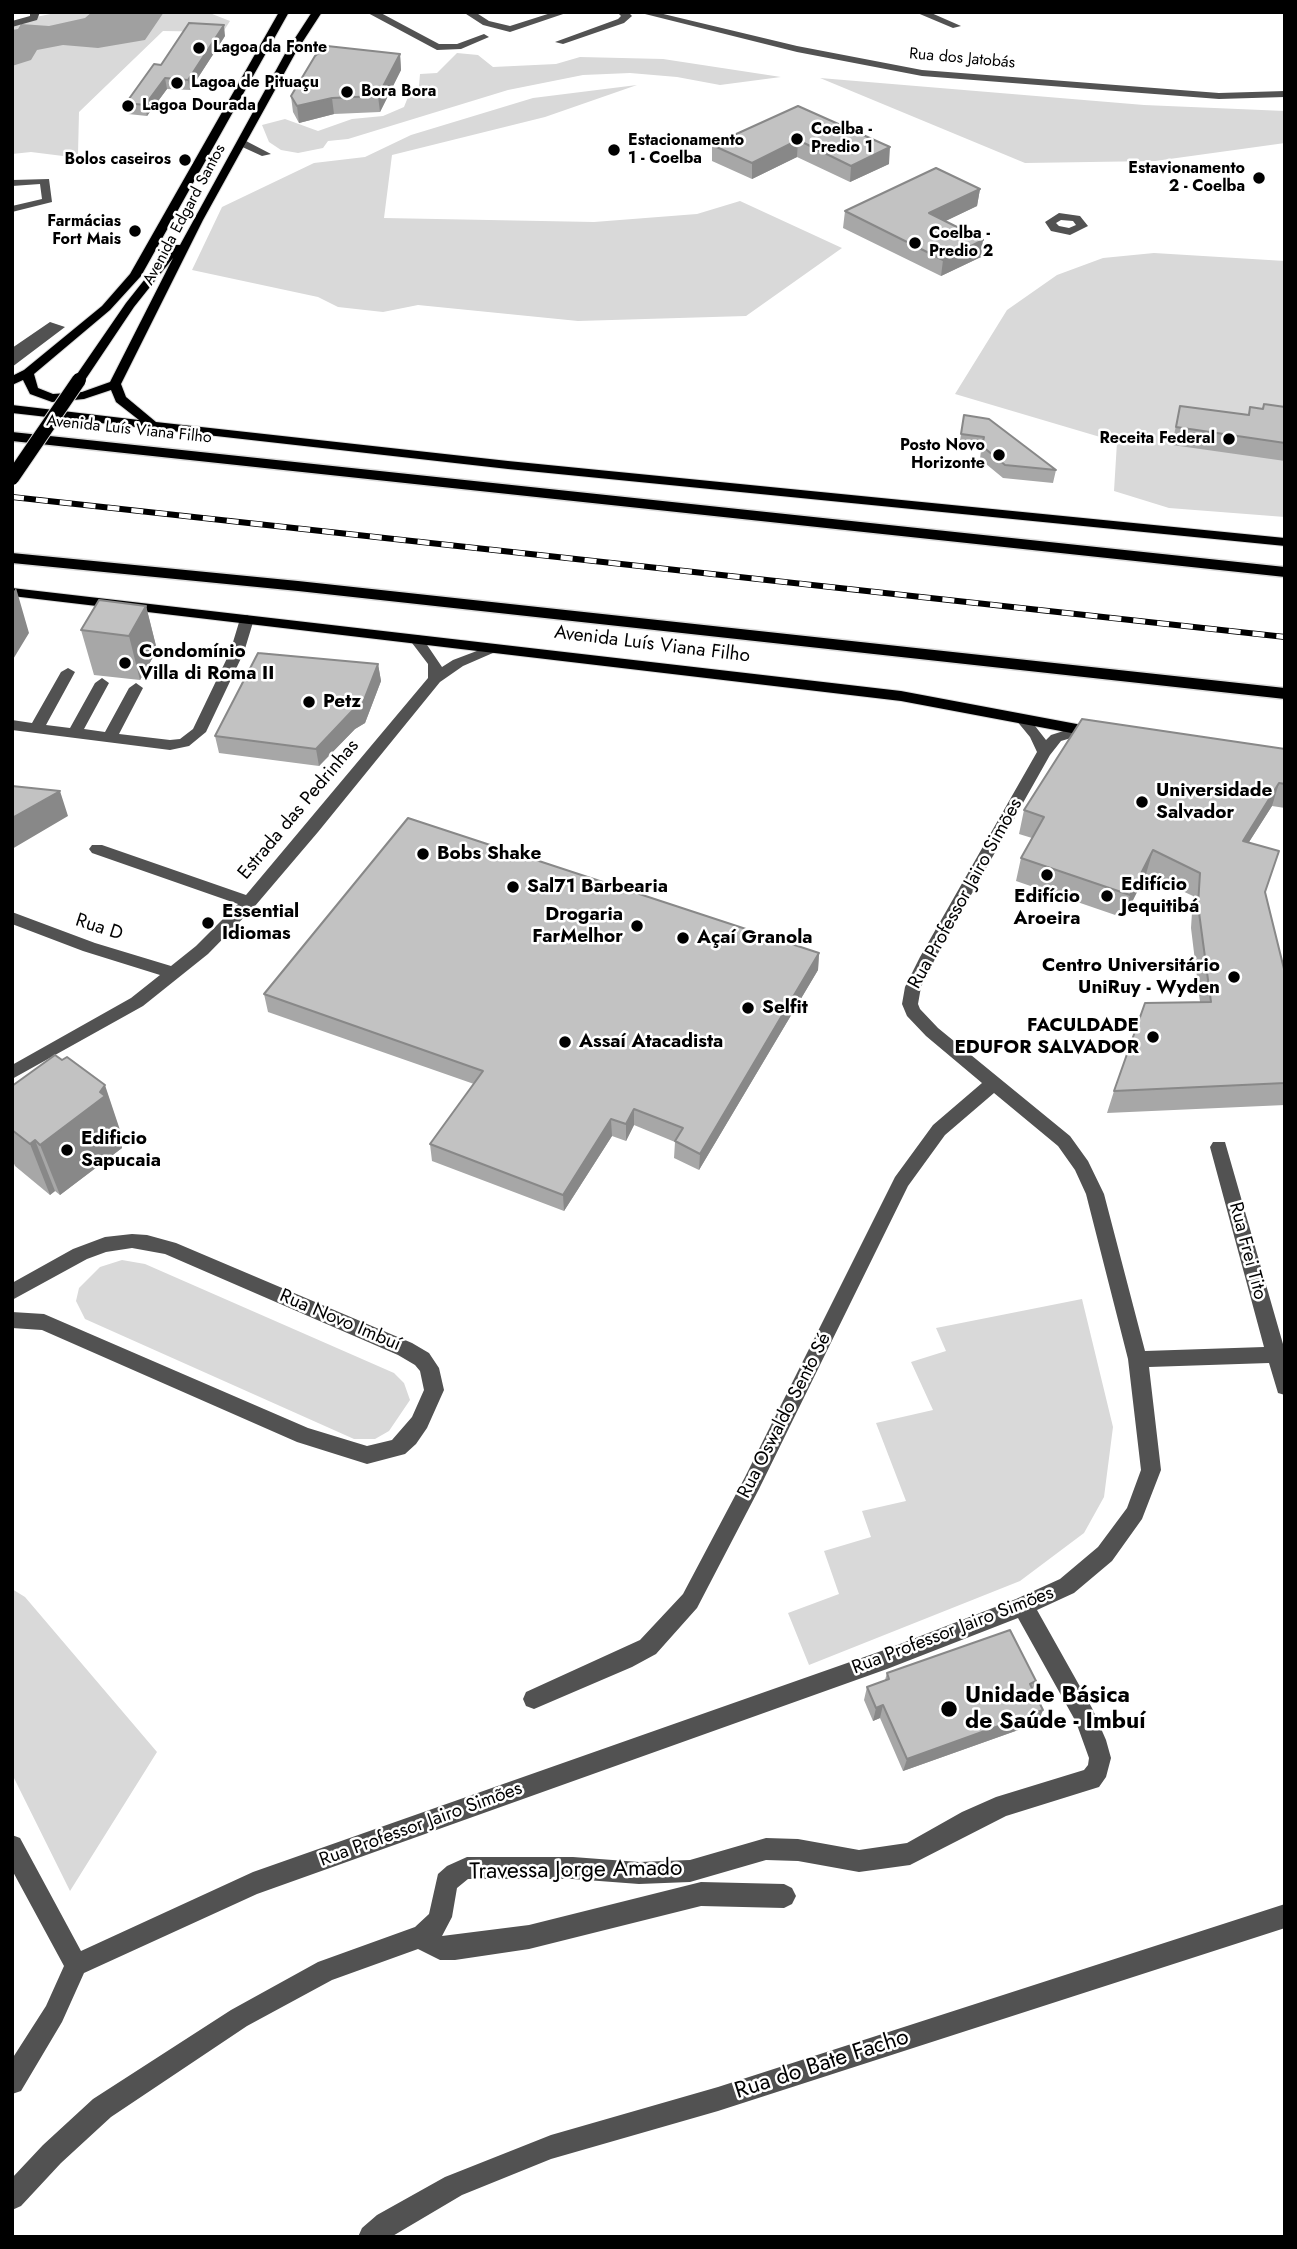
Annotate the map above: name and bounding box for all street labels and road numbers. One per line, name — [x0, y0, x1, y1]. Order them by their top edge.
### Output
street label: Rua dos Jatobás — [908, 45, 1016, 73]
street label: Avenida Edgard Santos — [140, 141, 230, 289]
street label: Avenida Luís Viana Filho — [45, 412, 213, 448]
street label: Avenida Luís Viana Filho — [553, 622, 751, 668]
street label: Estrada das Pedrinhas — [234, 735, 364, 885]
street label: Rua Professor Jairo Simões — [904, 795, 1028, 993]
street label: Rua D — [72, 910, 126, 946]
street label: Rua Frei Tito — [1223, 1200, 1271, 1302]
street label: Rua Novo Imbuí — [276, 1285, 404, 1357]
street label: Rua Oswaldo Sento Sé — [733, 1330, 837, 1502]
street label: Rua Professor Jairo Simões — [849, 1582, 1057, 1680]
street label: Rua Professor Jairo Simões — [316, 1778, 526, 1872]
street label: Travessa Jorge Amado — [469, 1855, 683, 1887]
street label: Rua do Bate Facho — [732, 2024, 912, 2106]

